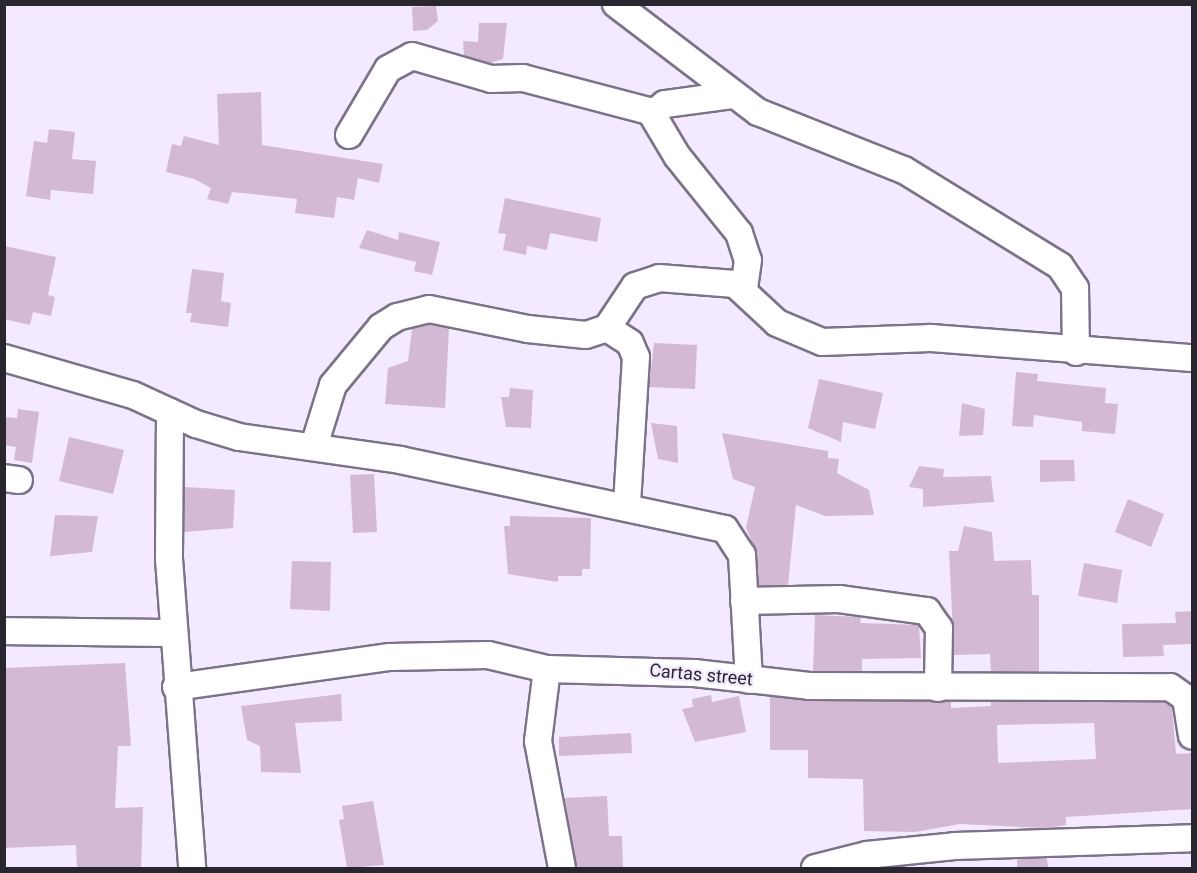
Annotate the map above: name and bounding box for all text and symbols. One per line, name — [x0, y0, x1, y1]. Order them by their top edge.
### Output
street label: Cartas street — [648, 660, 754, 690]

